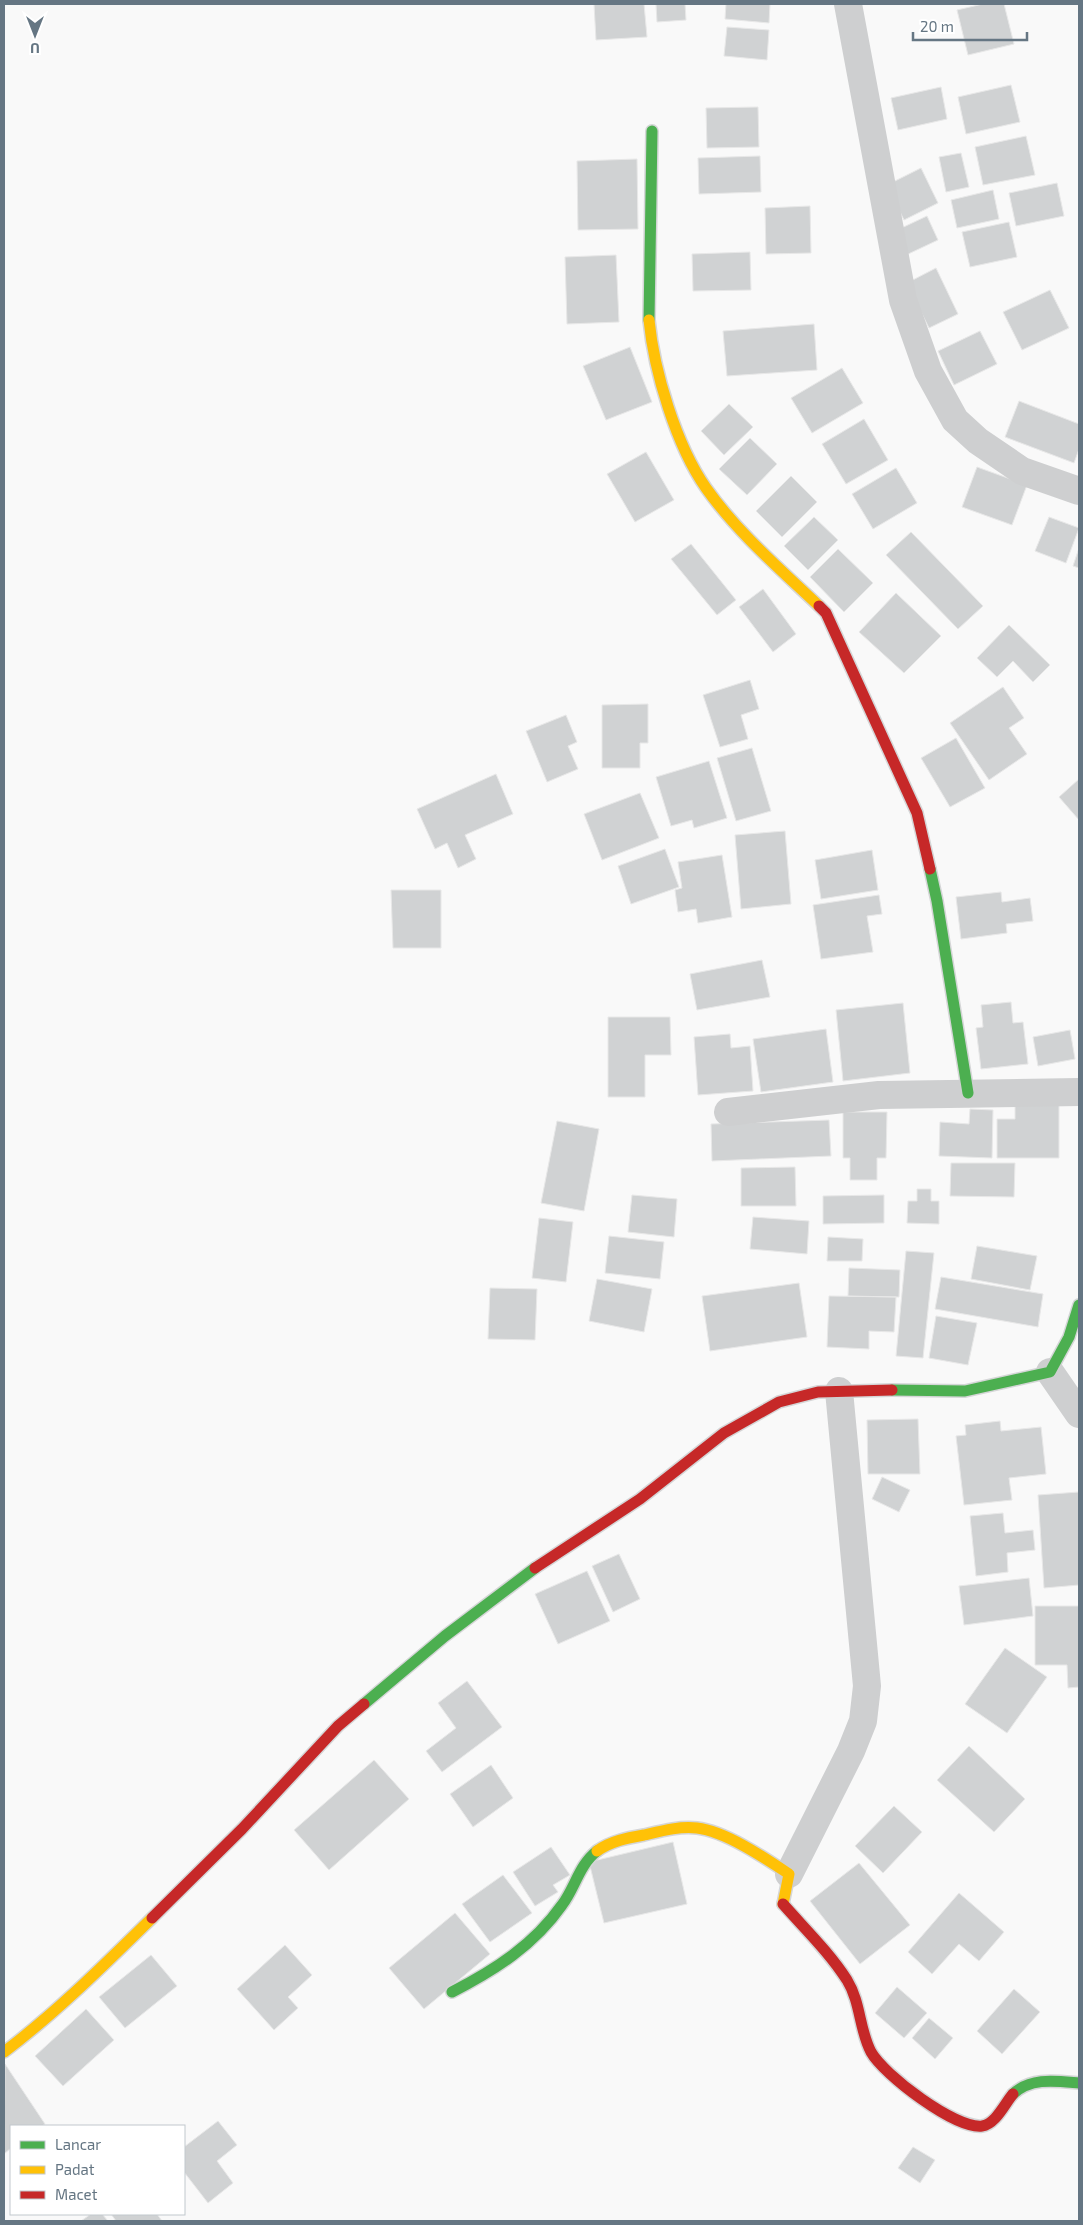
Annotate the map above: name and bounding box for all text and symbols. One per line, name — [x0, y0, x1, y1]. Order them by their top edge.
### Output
north arrow — [10, 10, 60, 60]
scale bar — [913, 10, 1027, 42]
text: 20 m — [920, 17, 954, 35]
text: U — [30, 40, 40, 57]
legend — [10, 2125, 185, 2215]
text: Lancar — [55, 2135, 101, 2153]
text: Padat — [55, 2160, 95, 2178]
text: Macet — [55, 2185, 98, 2203]

